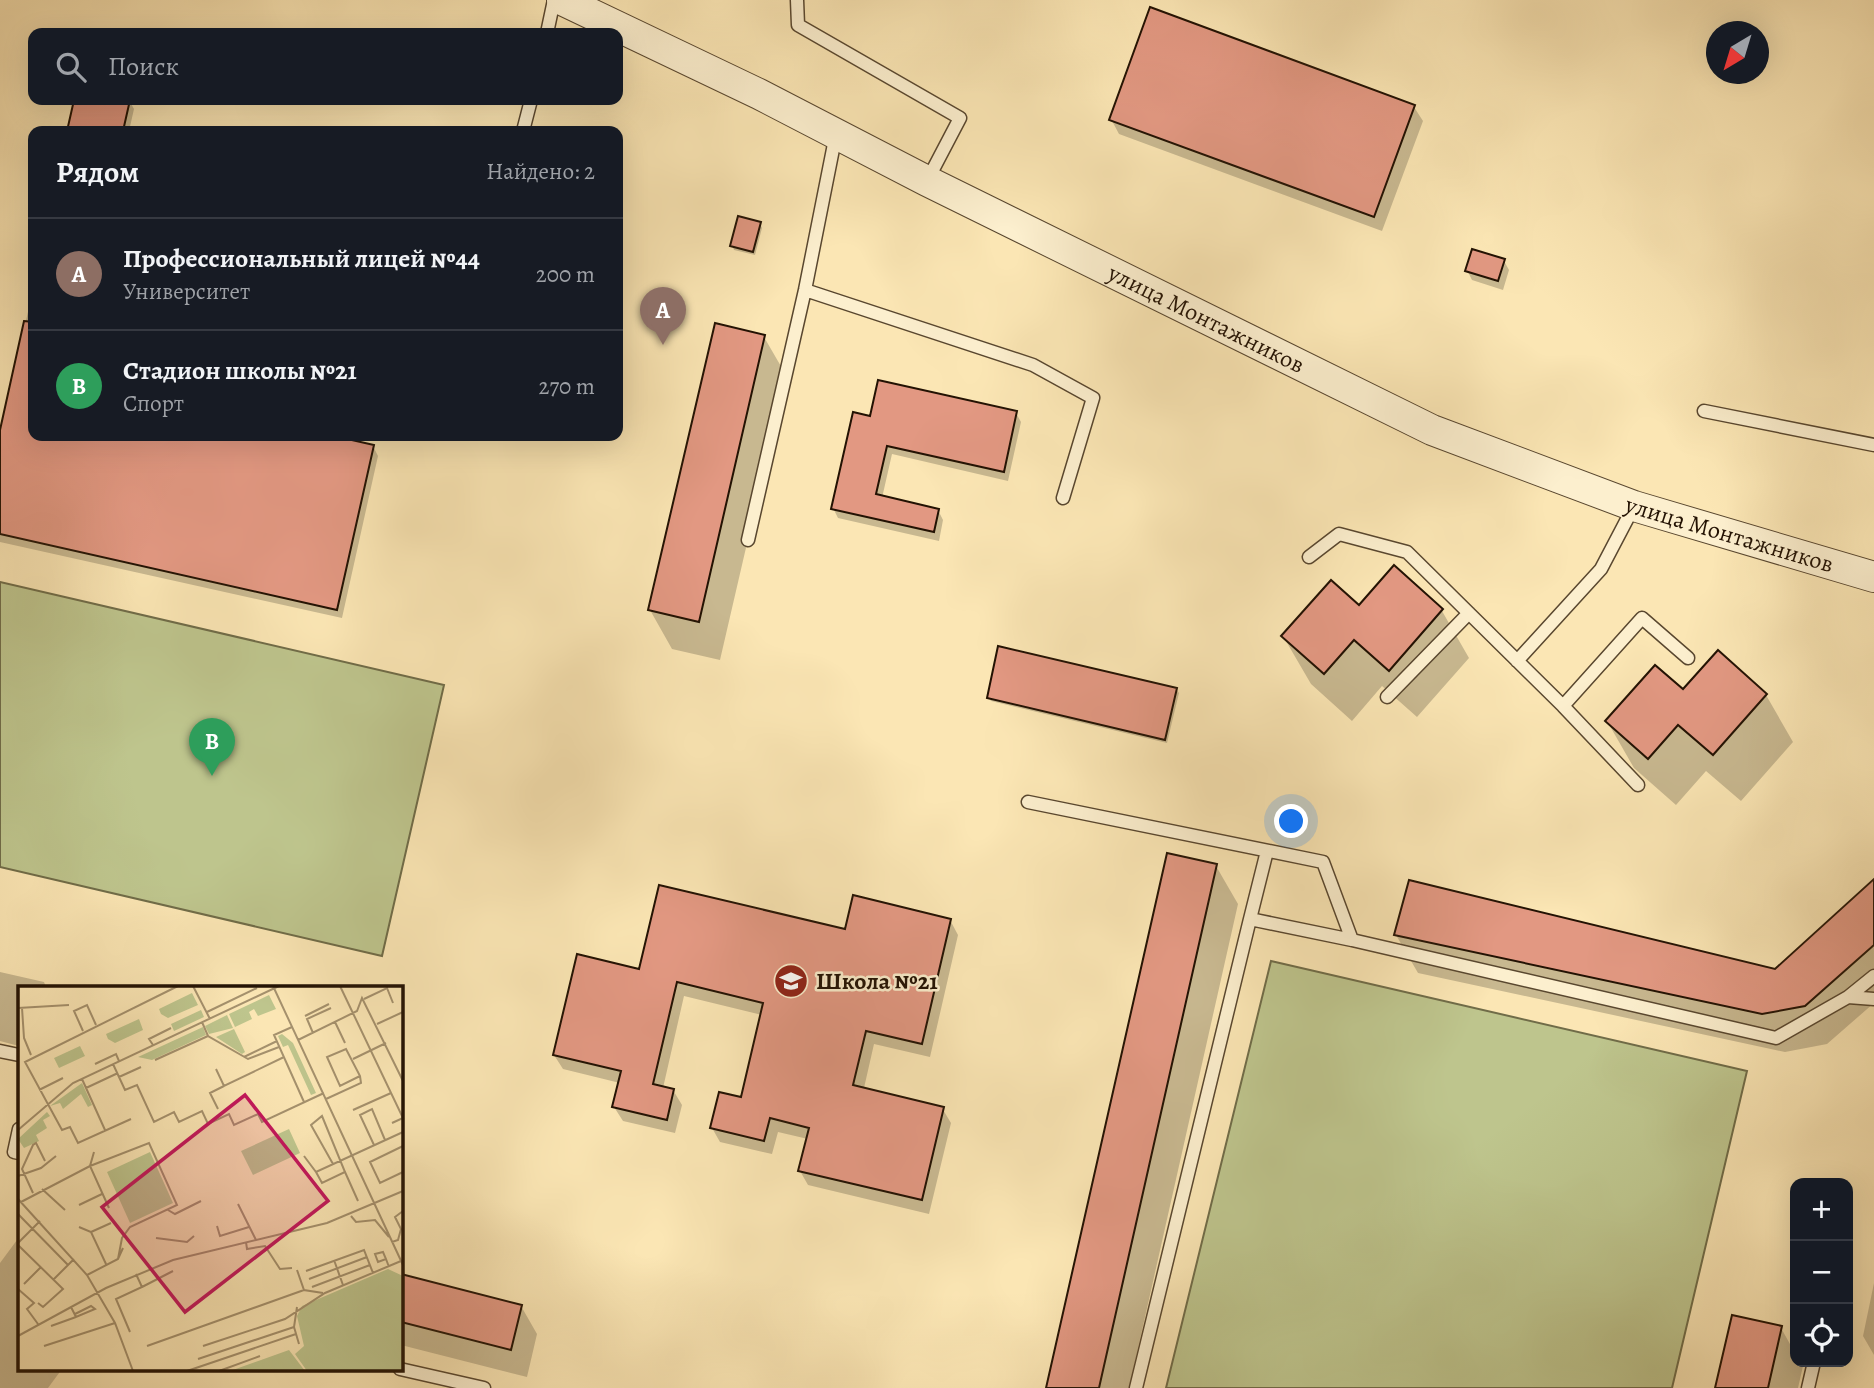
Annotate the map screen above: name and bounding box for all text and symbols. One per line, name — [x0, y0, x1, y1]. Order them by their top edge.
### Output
north arrow — [1706, 21, 1769, 84]
search box — [28, 28, 623, 105]
icon: search — [52, 48, 90, 86]
text: Поиск — [108, 49, 179, 84]
text: Рядом — [56, 152, 139, 192]
text: Найдено: 2 — [486, 156, 595, 187]
text: Профессиональный лицей №44 — [123, 241, 480, 276]
street label: улица Монтажников — [1102, 256, 1310, 381]
text: A — [72, 259, 86, 290]
text: 200 m — [536, 259, 595, 290]
text: Университет — [123, 276, 250, 307]
pin: A — [640, 287, 686, 345]
text: Стадион школы №21 — [123, 353, 357, 388]
text: B — [72, 371, 86, 402]
text: 270 m — [538, 371, 595, 402]
text: Спорт — [123, 388, 184, 419]
street label: улица Монтажников — [1620, 488, 1837, 580]
pin: B — [189, 718, 235, 776]
your location — [1274, 804, 1308, 838]
school or university icon: Школа №21 — [772, 962, 810, 1000]
place label: Школа №21 — [816, 965, 938, 997]
inset map — [18, 986, 402, 1370]
map controls — [1790, 1178, 1853, 1367]
button: + — [1790, 1178, 1853, 1241]
button: − — [1790, 1241, 1853, 1304]
button: locate — [1790, 1304, 1853, 1367]

